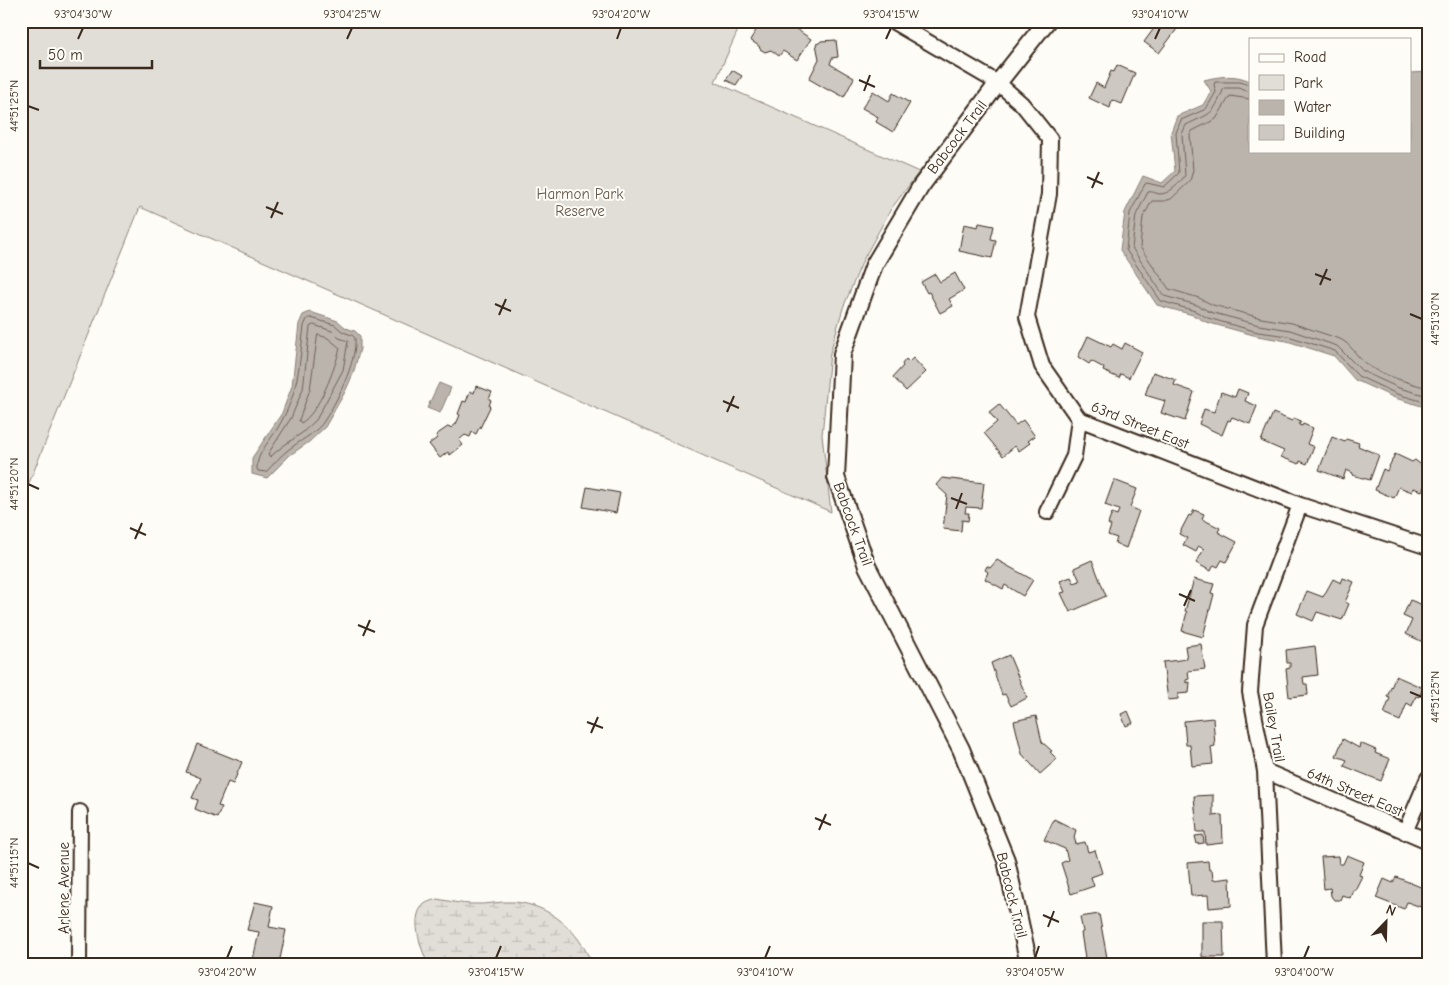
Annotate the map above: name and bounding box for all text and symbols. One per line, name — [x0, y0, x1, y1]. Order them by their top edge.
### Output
text: 93°04'30"W — [54, 7, 113, 21]
text: 93°04'25"W — [323, 7, 381, 21]
text: 93°04'20"W — [592, 7, 651, 21]
text: 93°04'15"W — [863, 7, 920, 21]
text: 93°04'10"W — [1132, 7, 1189, 21]
scale bar — [40, 38, 152, 70]
legend — [1249, 38, 1412, 152]
text: 50 m — [48, 46, 83, 64]
text: Road — [1294, 48, 1326, 66]
text: Park — [1294, 74, 1323, 92]
text: 44°51'25"N — [7, 80, 21, 132]
street label: Babcock Trail — [923, 97, 991, 177]
text: Water — [1294, 98, 1331, 116]
text: Building — [1294, 124, 1345, 142]
park label: Harmon Park Reserve — [537, 185, 624, 220]
text: 44°51'30"N — [1428, 293, 1442, 345]
street label: 63rd Street East — [1088, 397, 1192, 453]
text: 44°51'20"N — [7, 458, 21, 510]
street label: Babcock Trail — [830, 480, 876, 568]
text: 44°51'25"N — [1428, 671, 1442, 723]
street label: Bailey Trail — [1259, 691, 1289, 763]
street label: 64th Street East — [1304, 764, 1406, 821]
text: 44°51'15"N — [7, 838, 21, 888]
street label: Arlene Avenue — [55, 842, 73, 934]
street label: Babcock Trail — [993, 850, 1031, 940]
north arrow — [1362, 898, 1412, 948]
text: N — [1383, 901, 1398, 920]
text: 93°04'20"W — [198, 965, 257, 979]
text: 93°04'15"W — [468, 965, 525, 979]
text: 93°04'10"W — [737, 965, 794, 979]
text: 93°04'05"W — [1006, 965, 1065, 979]
text: 93°04'00"W — [1274, 965, 1334, 979]

